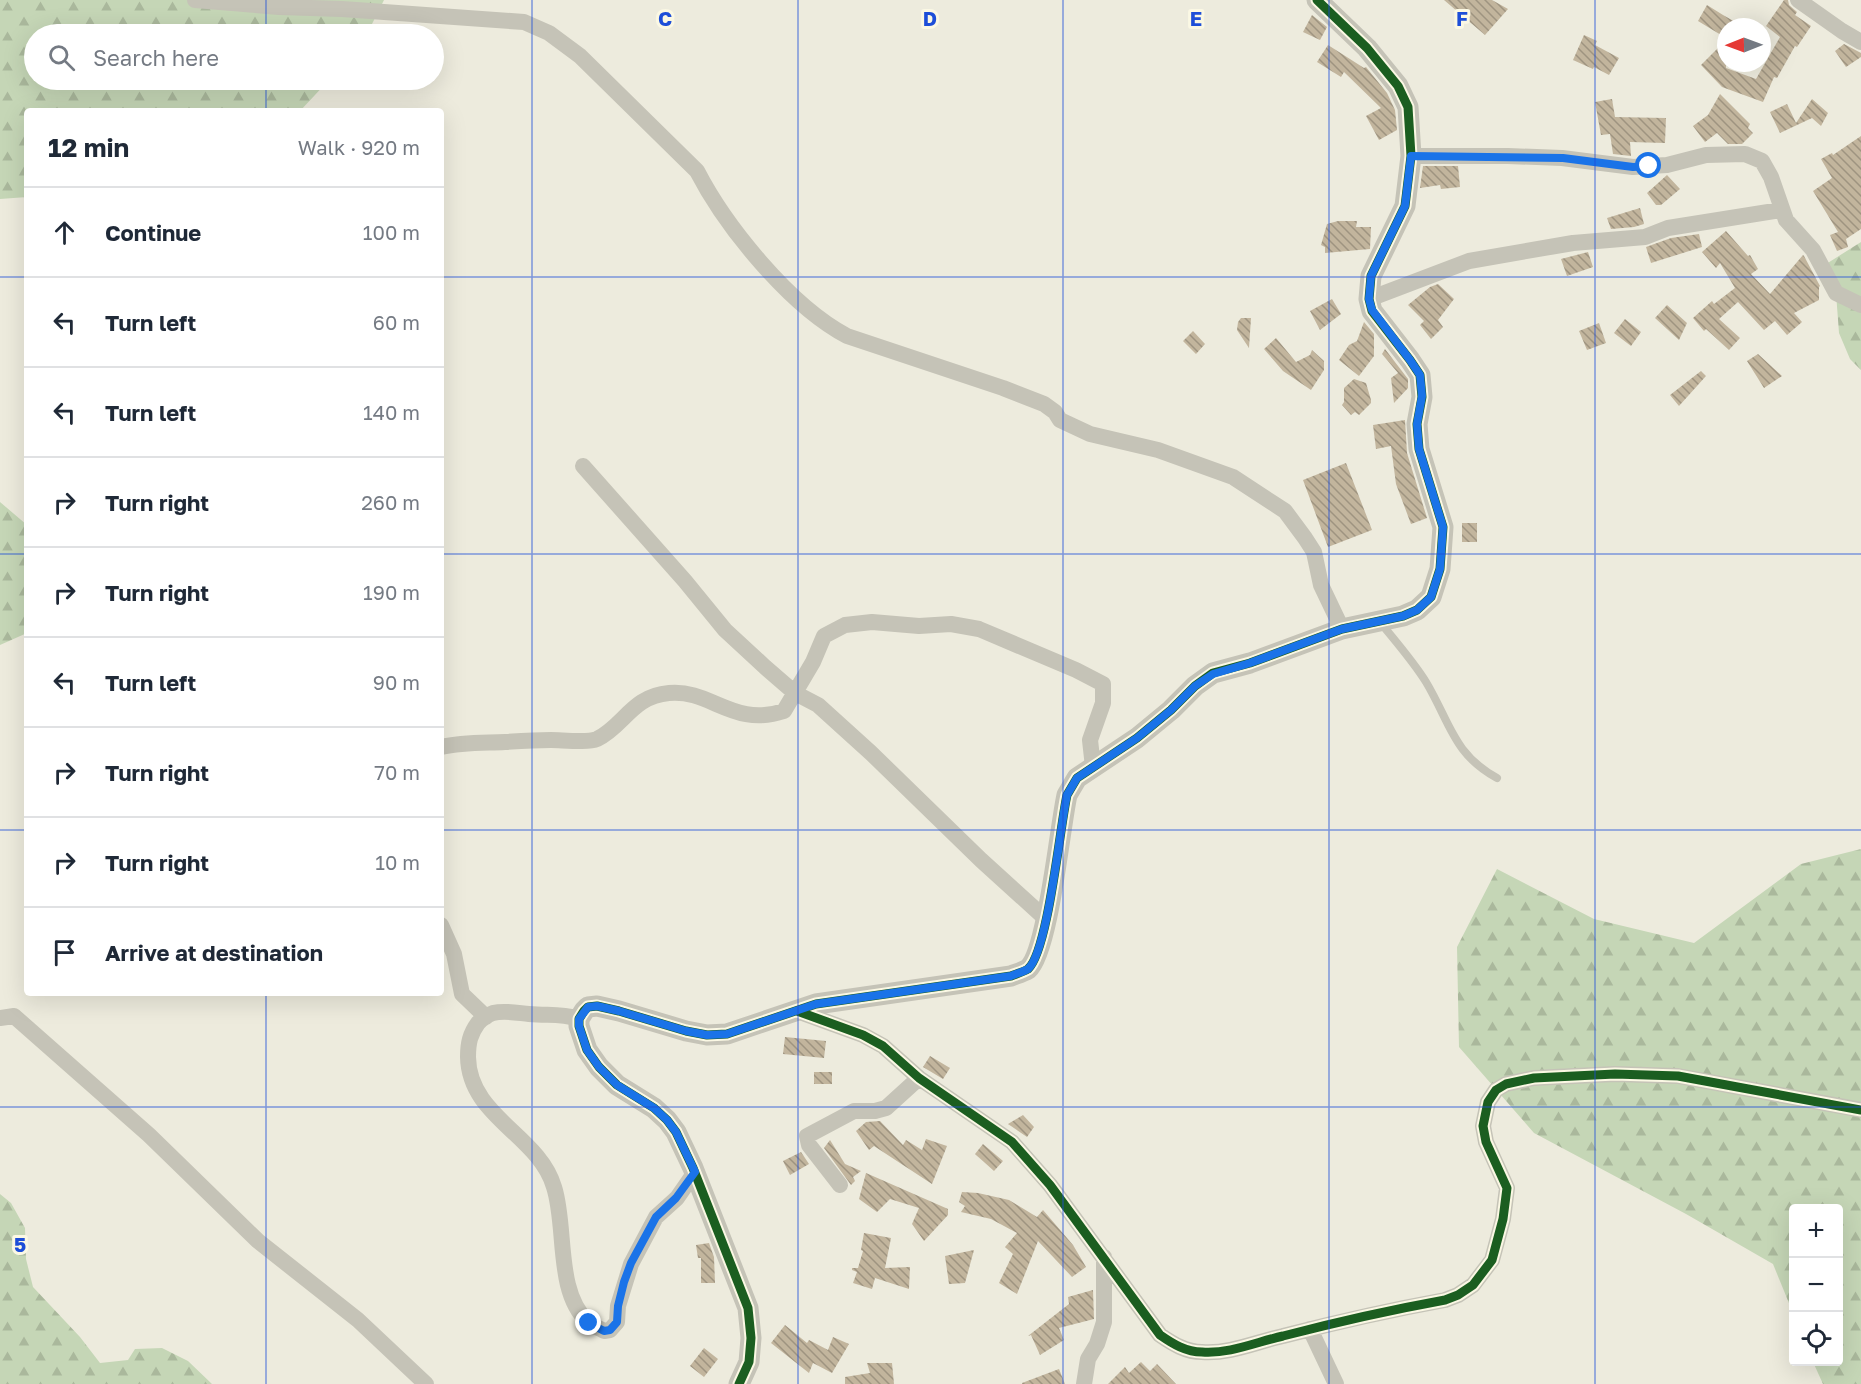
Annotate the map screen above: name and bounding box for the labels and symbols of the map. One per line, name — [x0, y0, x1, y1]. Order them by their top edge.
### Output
text: C — [658, 6, 672, 30]
text: D — [923, 6, 937, 30]
text: E — [1190, 6, 1202, 30]
text: F — [1456, 6, 1468, 30]
north arrow — [1717, 18, 1771, 72]
route start — [1635, 152, 1661, 178]
text: 5 — [14, 1232, 26, 1256]
route end — [575, 1309, 601, 1335]

